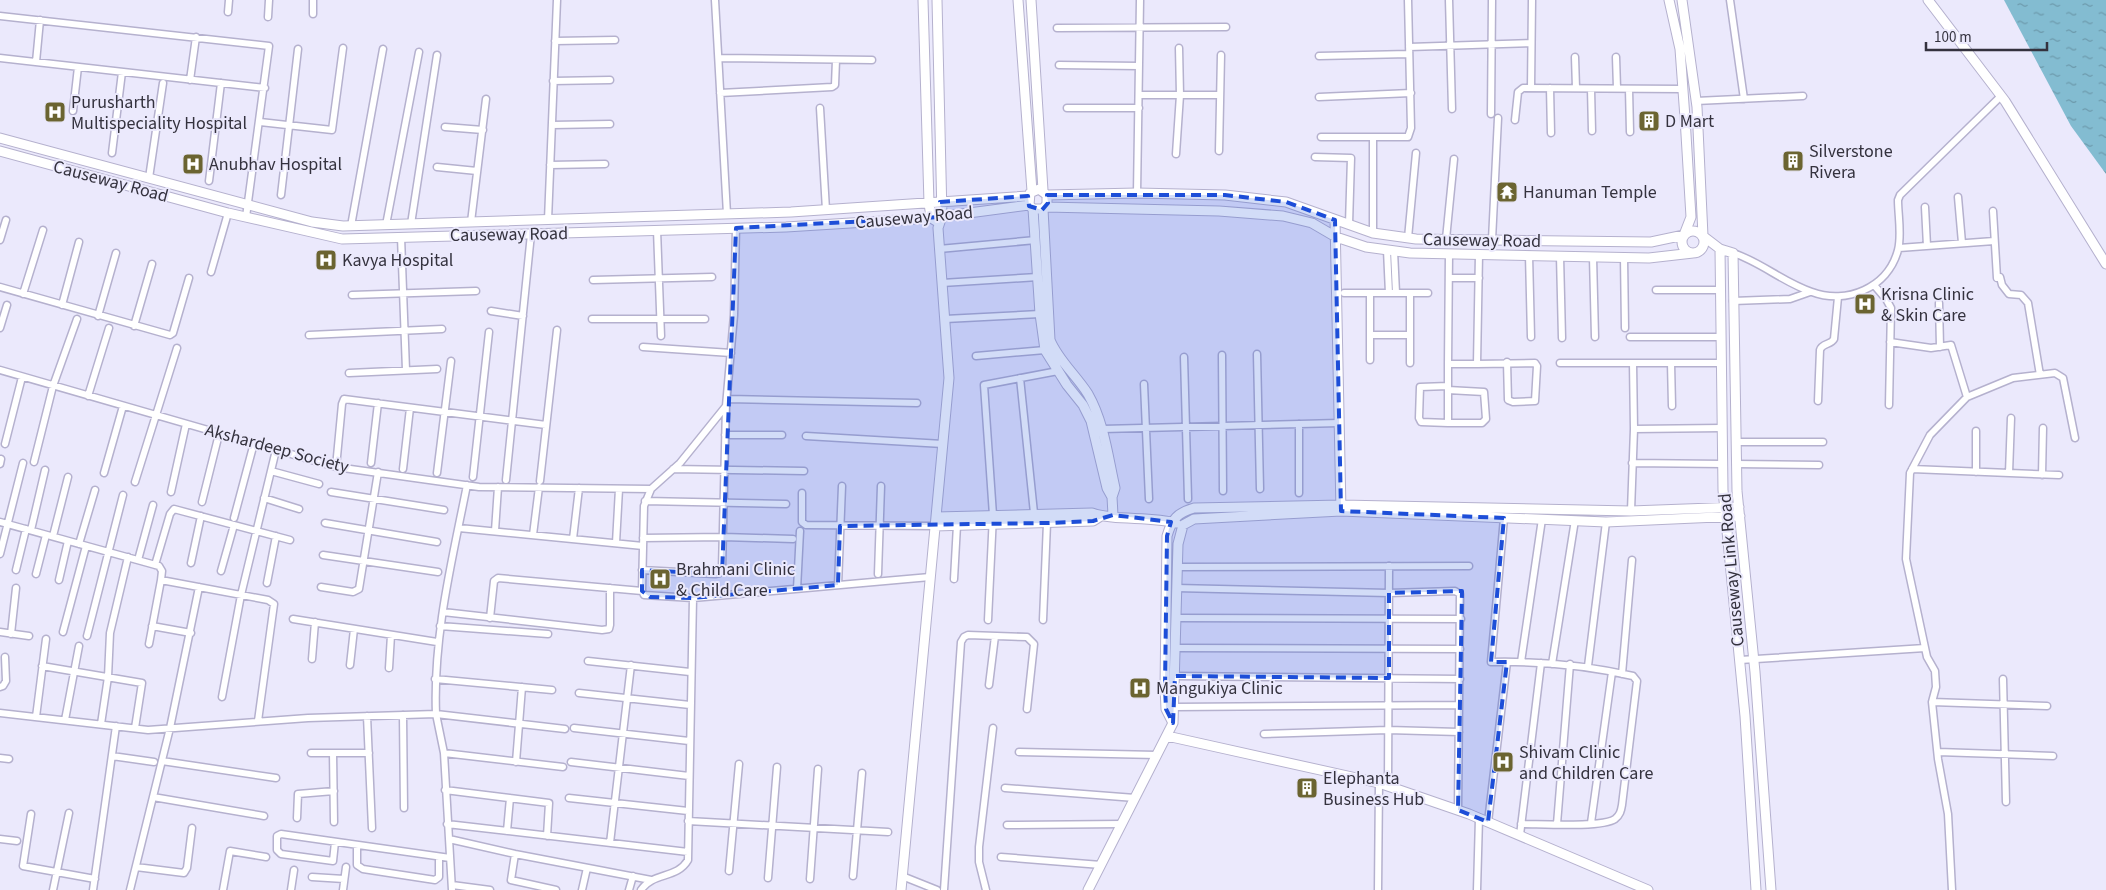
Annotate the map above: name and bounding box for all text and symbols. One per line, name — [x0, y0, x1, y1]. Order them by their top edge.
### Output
scale bar — [1926, 20, 2047, 52]
text: 100 m — [1934, 27, 1972, 48]
place label: Purusharth Multispeciality Hospital — [71, 90, 247, 136]
hospital icon: Purusharth Multispeciality Hospital — [43, 100, 67, 124]
building icon: D Mart — [1637, 109, 1661, 133]
place label: D Mart — [1665, 109, 1714, 134]
place label: Silverstone Rivera — [1809, 139, 1893, 185]
building icon: Silverstone Rivera — [1781, 149, 1805, 173]
hospital icon: Anubhav Hospital — [181, 152, 205, 176]
place label: Anubhav Hospital — [209, 152, 342, 177]
street label: Causeway Road — [51, 154, 171, 209]
temple icon: Hanuman Temple — [1495, 180, 1519, 204]
place label: Hanuman Temple — [1523, 180, 1657, 205]
street label: Causeway Road — [854, 200, 974, 235]
street label: Causeway Road — [450, 221, 568, 248]
street label: Causeway Road — [1423, 227, 1541, 254]
hospital icon: Kavya Hospital — [314, 248, 338, 272]
place label: Kavya Hospital — [342, 248, 453, 273]
place label: Krisna Clinic & Skin Care — [1881, 282, 1974, 328]
hospital icon: Krisna Clinic & Skin Care — [1853, 292, 1877, 316]
street label: Akshardeep Society — [202, 417, 352, 480]
street label: Causeway Link Road — [1712, 492, 1751, 648]
place label: Brahmani Clinic & Child Care — [676, 557, 795, 603]
hospital icon: Brahmani Clinic & Child Care — [648, 567, 672, 591]
hospital icon: Mangukiya Clinic — [1128, 676, 1152, 700]
place label: Mangukiya Clinic — [1156, 676, 1283, 701]
place label: Shivam Clinic and Children Care — [1519, 740, 1653, 786]
hospital icon: Shivam Clinic and Children Care — [1491, 750, 1515, 774]
place label: Elephanta Business Hub — [1323, 766, 1424, 812]
building icon: Elephanta Business Hub — [1295, 776, 1319, 800]

